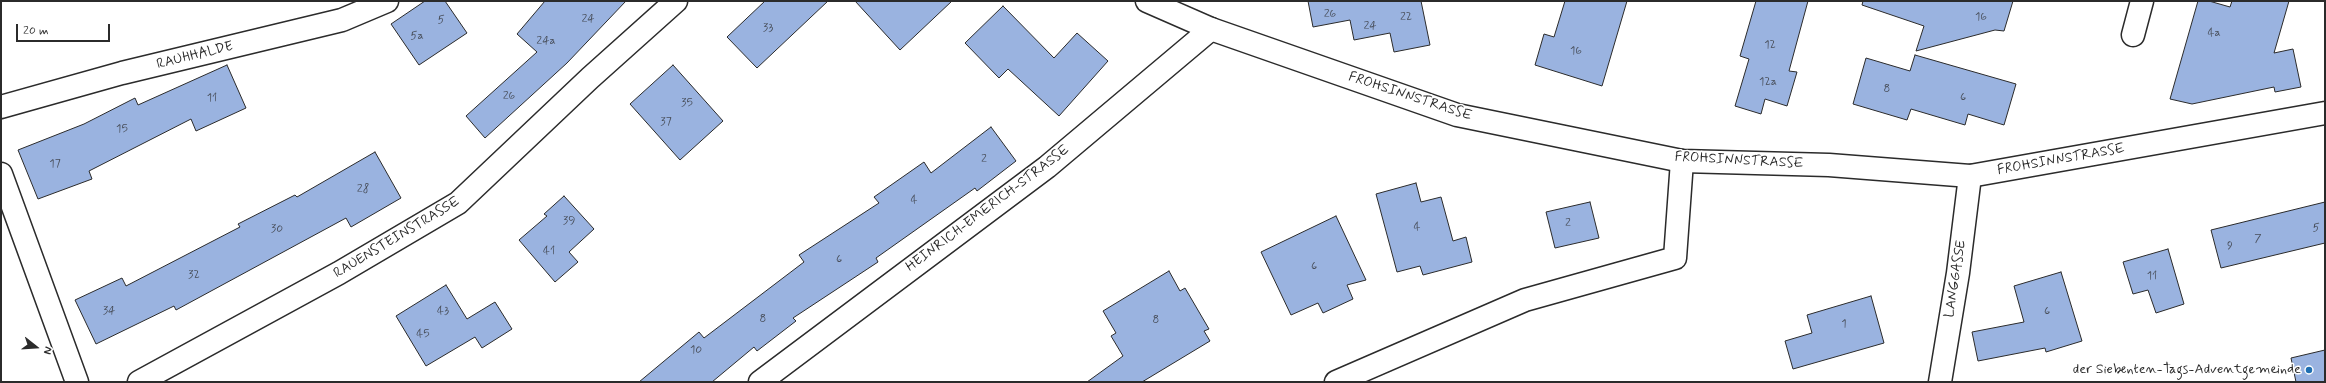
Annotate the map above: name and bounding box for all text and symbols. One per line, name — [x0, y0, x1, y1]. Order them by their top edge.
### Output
house number: 26 — [1324, 7, 1336, 21]
house number: 22 — [1400, 10, 1412, 24]
house number: 16 — [1975, 10, 1987, 24]
house number: 24 — [581, 12, 595, 26]
house number: 5 — [437, 13, 445, 27]
scale bar — [18, 16, 112, 42]
house number: 24 — [1363, 19, 1377, 33]
house number: 33 — [763, 21, 773, 35]
text: 20 m — [23, 23, 49, 39]
house number: 4a — [2207, 26, 2221, 40]
house number: 5a — [410, 29, 424, 43]
house number: 24a — [536, 34, 556, 48]
street label: RAUHHALDE — [155, 38, 235, 74]
house number: 12 — [1764, 38, 1776, 52]
house number: 16 — [1570, 44, 1582, 58]
street label: FROHSINNSTRASSE — [1346, 69, 1474, 125]
house number: 12a — [1759, 75, 1777, 89]
house number: 8 — [1884, 82, 1890, 96]
house number: 26 — [503, 89, 515, 103]
house number: 6 — [1960, 90, 1966, 104]
house number: 11 — [207, 91, 217, 105]
house number: 35 — [681, 96, 693, 110]
house number: 37 — [660, 115, 672, 129]
house number: 15 — [116, 122, 128, 136]
street label: FROHSINNSTRASSE — [1996, 141, 2126, 179]
street label: HEINRICH-EMERICH-STRASSE — [903, 142, 1073, 276]
street label: FROHSINNSTRASSE — [1674, 149, 1804, 173]
house number: 2 — [981, 152, 987, 166]
house number: 17 — [49, 157, 61, 171]
house number: 28 — [357, 182, 369, 196]
house number: 4 — [911, 193, 917, 207]
street label: RAUENSTEINSTRASSE — [331, 194, 463, 282]
house number: 39 — [563, 214, 575, 228]
house number: 2 — [1565, 216, 1571, 230]
house number: 4 — [1414, 220, 1420, 234]
house number: 5 — [2312, 221, 2320, 235]
house number: 30 — [271, 222, 283, 236]
house number: 7 — [2254, 232, 2262, 246]
street label: LANGGASSE — [1942, 239, 1970, 319]
house number: 9 — [2227, 239, 2233, 253]
house number: 41 — [543, 244, 555, 258]
house number: 6 — [836, 252, 842, 266]
house number: 6 — [1311, 259, 1317, 273]
house number: 32 — [188, 268, 200, 282]
house number: 11 — [2147, 269, 2157, 283]
house number: 34 — [103, 304, 115, 318]
house number: 43 — [437, 304, 449, 318]
house number: 6 — [2044, 304, 2050, 318]
house number: 8 — [760, 312, 766, 326]
house number: 8 — [1153, 313, 1159, 327]
house number: 1 — [1841, 317, 1847, 331]
north arrow — [16, 327, 56, 367]
house number: 45 — [416, 327, 430, 341]
house number: 10 — [690, 343, 702, 357]
text: N — [40, 345, 55, 356]
place label: der Siebenten-Tags-Adventgemeinde — [2073, 362, 2301, 378]
marker: der Siebenten-Tags-Adventgemeinde — [2304, 365, 2314, 375]

